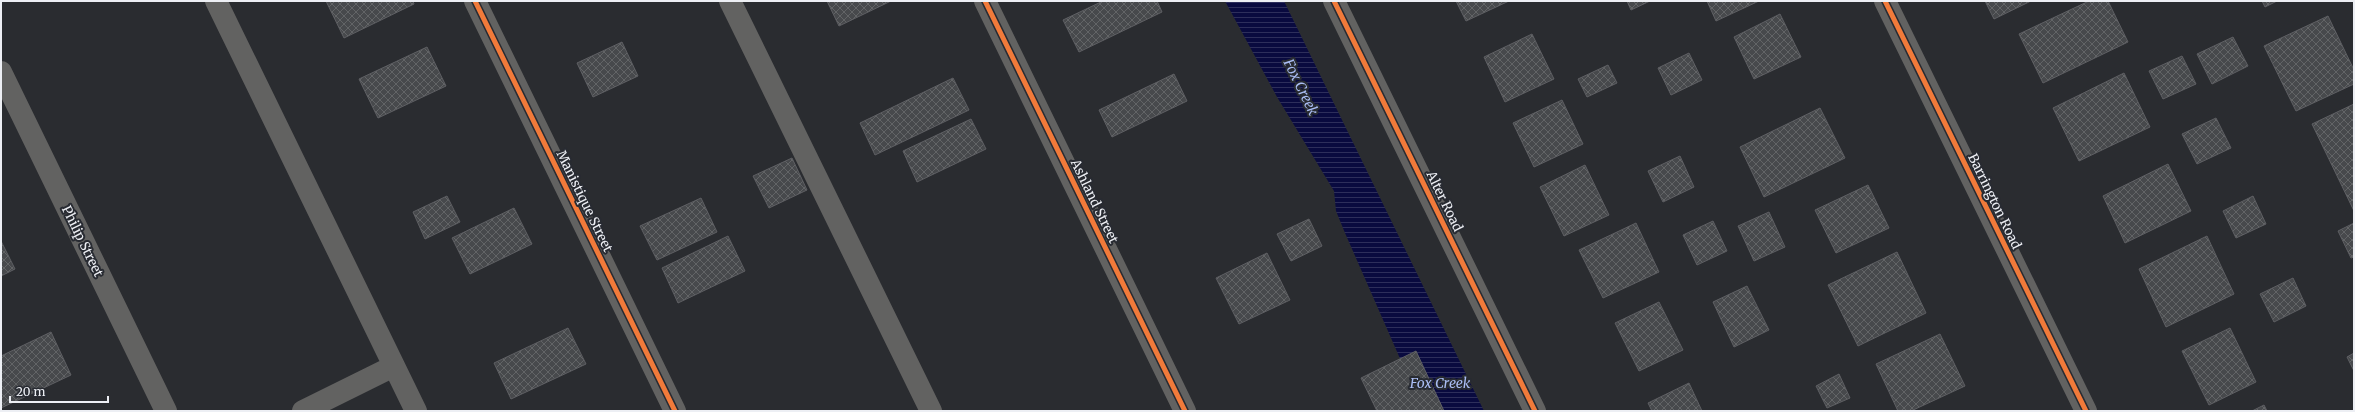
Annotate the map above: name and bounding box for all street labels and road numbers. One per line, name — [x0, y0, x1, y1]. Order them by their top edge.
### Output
street label: Manistique Street — [553, 148, 617, 255]
street label: Barrington Road — [1964, 151, 2025, 252]
street label: Ashland Street — [1066, 155, 1122, 246]
street label: Alter Road — [1422, 167, 1467, 234]
street label: Philip Street — [58, 203, 107, 280]

